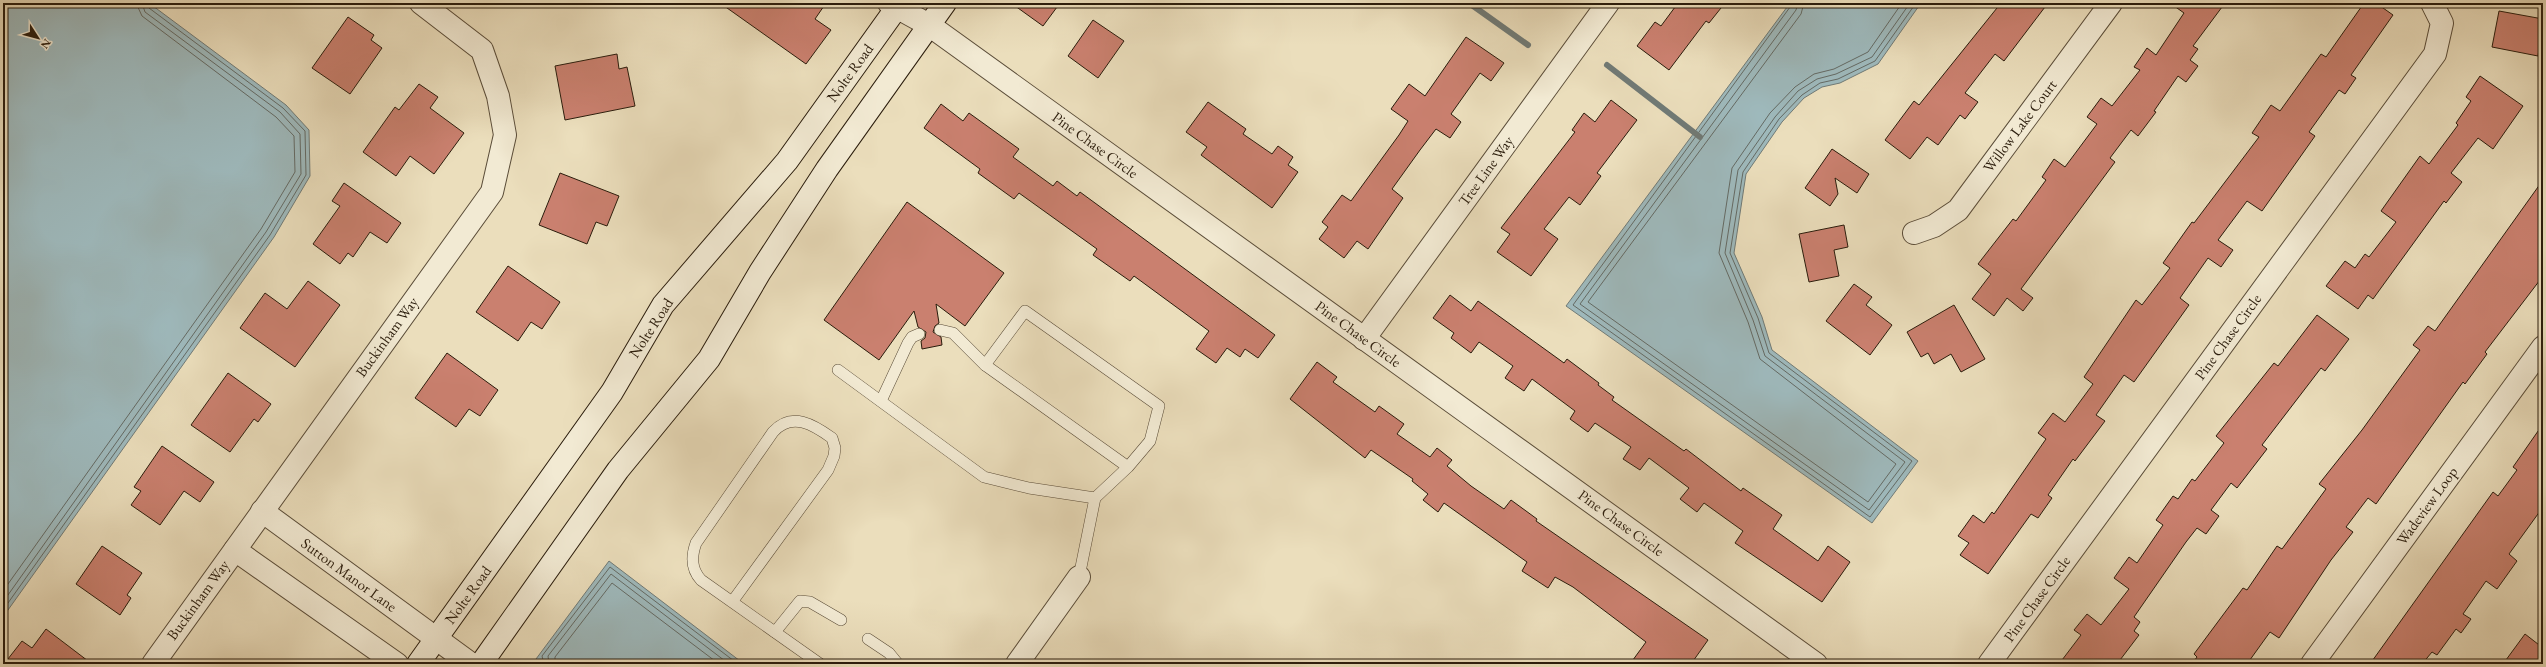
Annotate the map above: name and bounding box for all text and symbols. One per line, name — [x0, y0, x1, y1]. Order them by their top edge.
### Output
north arrow — [18, 18, 58, 58]
text: N — [38, 36, 54, 52]
street label: Nolte Road — [822, 39, 877, 106]
street label: Willow Lake Court — [1979, 75, 2061, 176]
street label: Pine Chase Circle — [1049, 107, 1142, 182]
street label: Tree Line Way — [1454, 132, 1518, 209]
street label: Pine Chase Circle — [2190, 290, 2265, 383]
street label: Buckinham Way — [351, 293, 422, 381]
street label: Nolte Road — [624, 294, 677, 361]
street label: Pine Chase Circle — [1312, 296, 1405, 371]
street label: Wadeview Loop — [2392, 463, 2462, 549]
street label: Pine Chase Circle — [1575, 485, 1668, 560]
street label: Sutton Manor Lane — [298, 533, 401, 616]
street label: Pine Chase Circle — [1999, 552, 2074, 645]
street label: Buckinham Way — [162, 556, 233, 644]
street label: Nolte Road — [440, 561, 495, 628]

